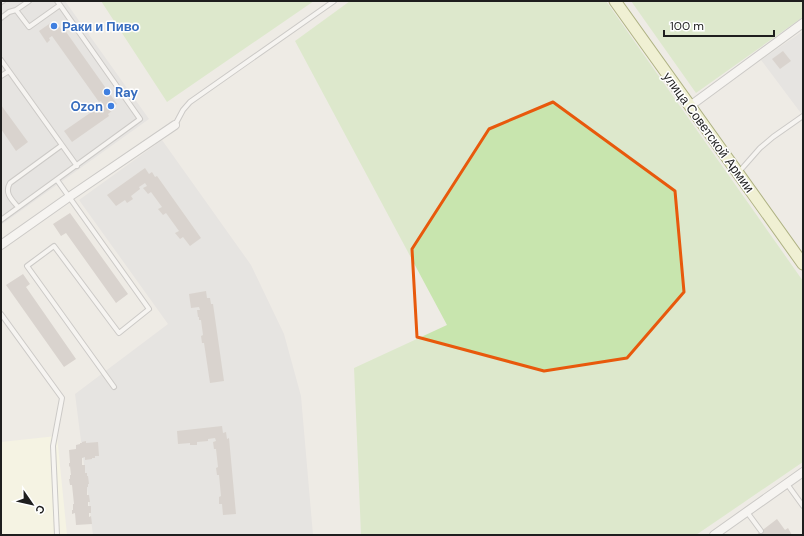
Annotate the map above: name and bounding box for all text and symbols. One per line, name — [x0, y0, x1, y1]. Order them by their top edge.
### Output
scale bar — [664, 12, 774, 38]
place label: Раки и Пиво — [62, 18, 139, 35]
text: 100 m — [670, 18, 704, 34]
marker: Раки и Пиво — [49, 21, 59, 31]
street label: улица Советской Армии — [659, 69, 758, 196]
place label: Ray — [115, 84, 138, 101]
marker: Ray — [102, 87, 112, 97]
place label: Ozon — [70, 98, 103, 115]
marker: Ozon — [106, 101, 116, 111]
north arrow — [12, 484, 52, 524]
text: С — [32, 502, 48, 517]

